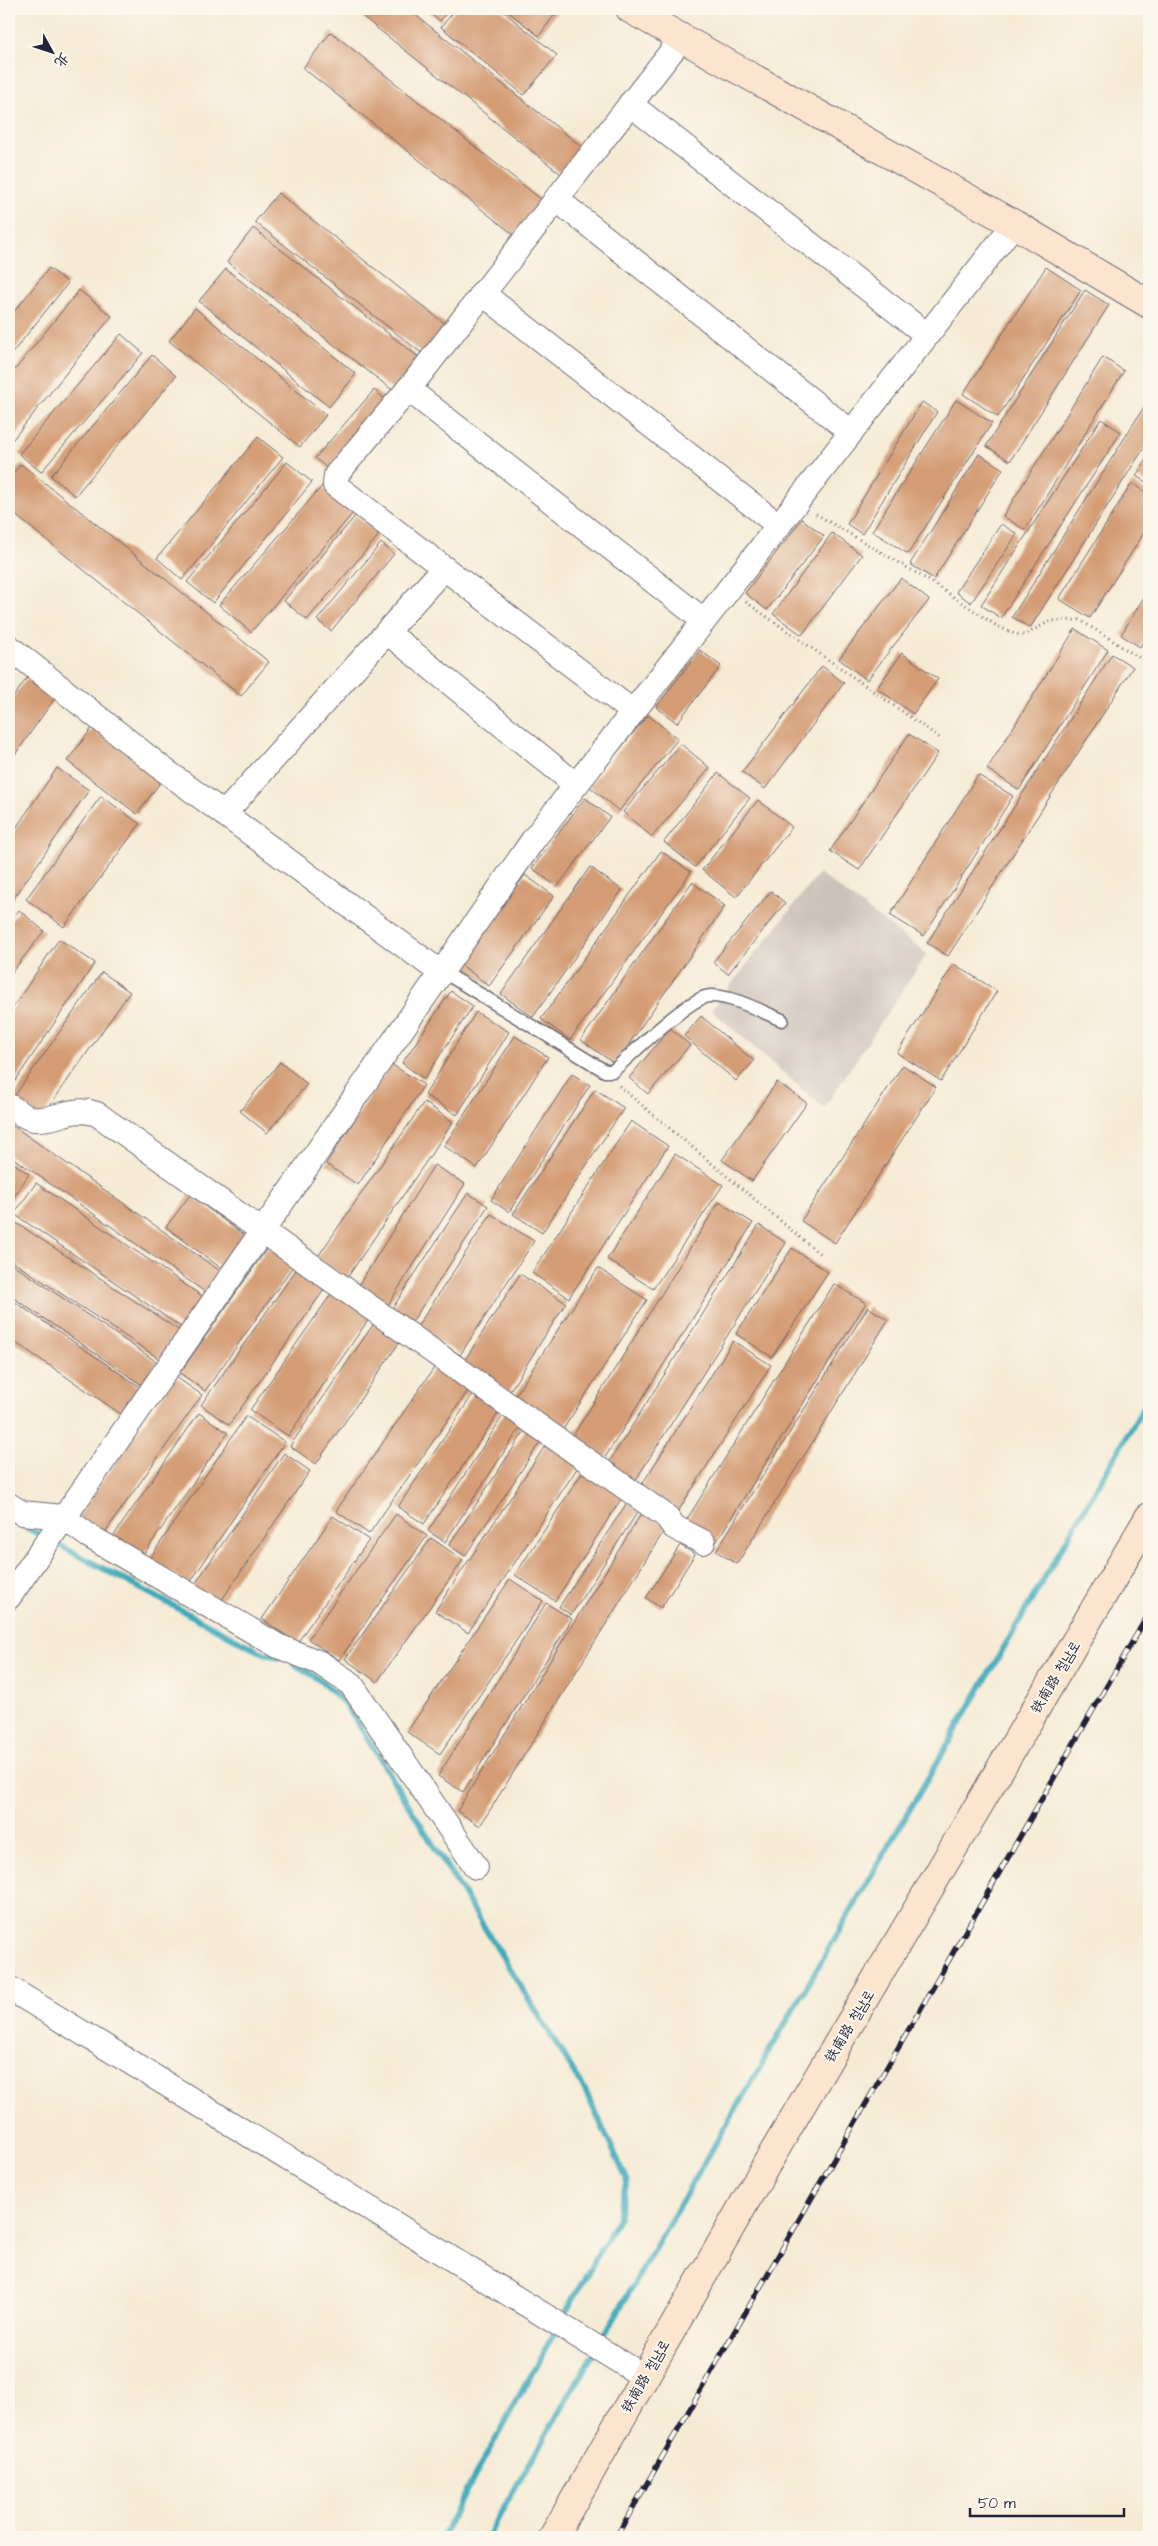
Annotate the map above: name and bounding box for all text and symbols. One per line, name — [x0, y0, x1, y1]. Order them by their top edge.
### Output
north arrow — [28, 28, 78, 78]
text: 北 — [49, 48, 73, 72]
street label: 铁南路 철남로 — [1026, 1637, 1085, 1718]
street label: 铁南路 철남로 — [820, 1986, 879, 2067]
street label: 铁南路 철남로 — [617, 2336, 675, 2417]
scale bar — [970, 2486, 1124, 2518]
text: 50 m — [978, 2493, 1016, 2514]

